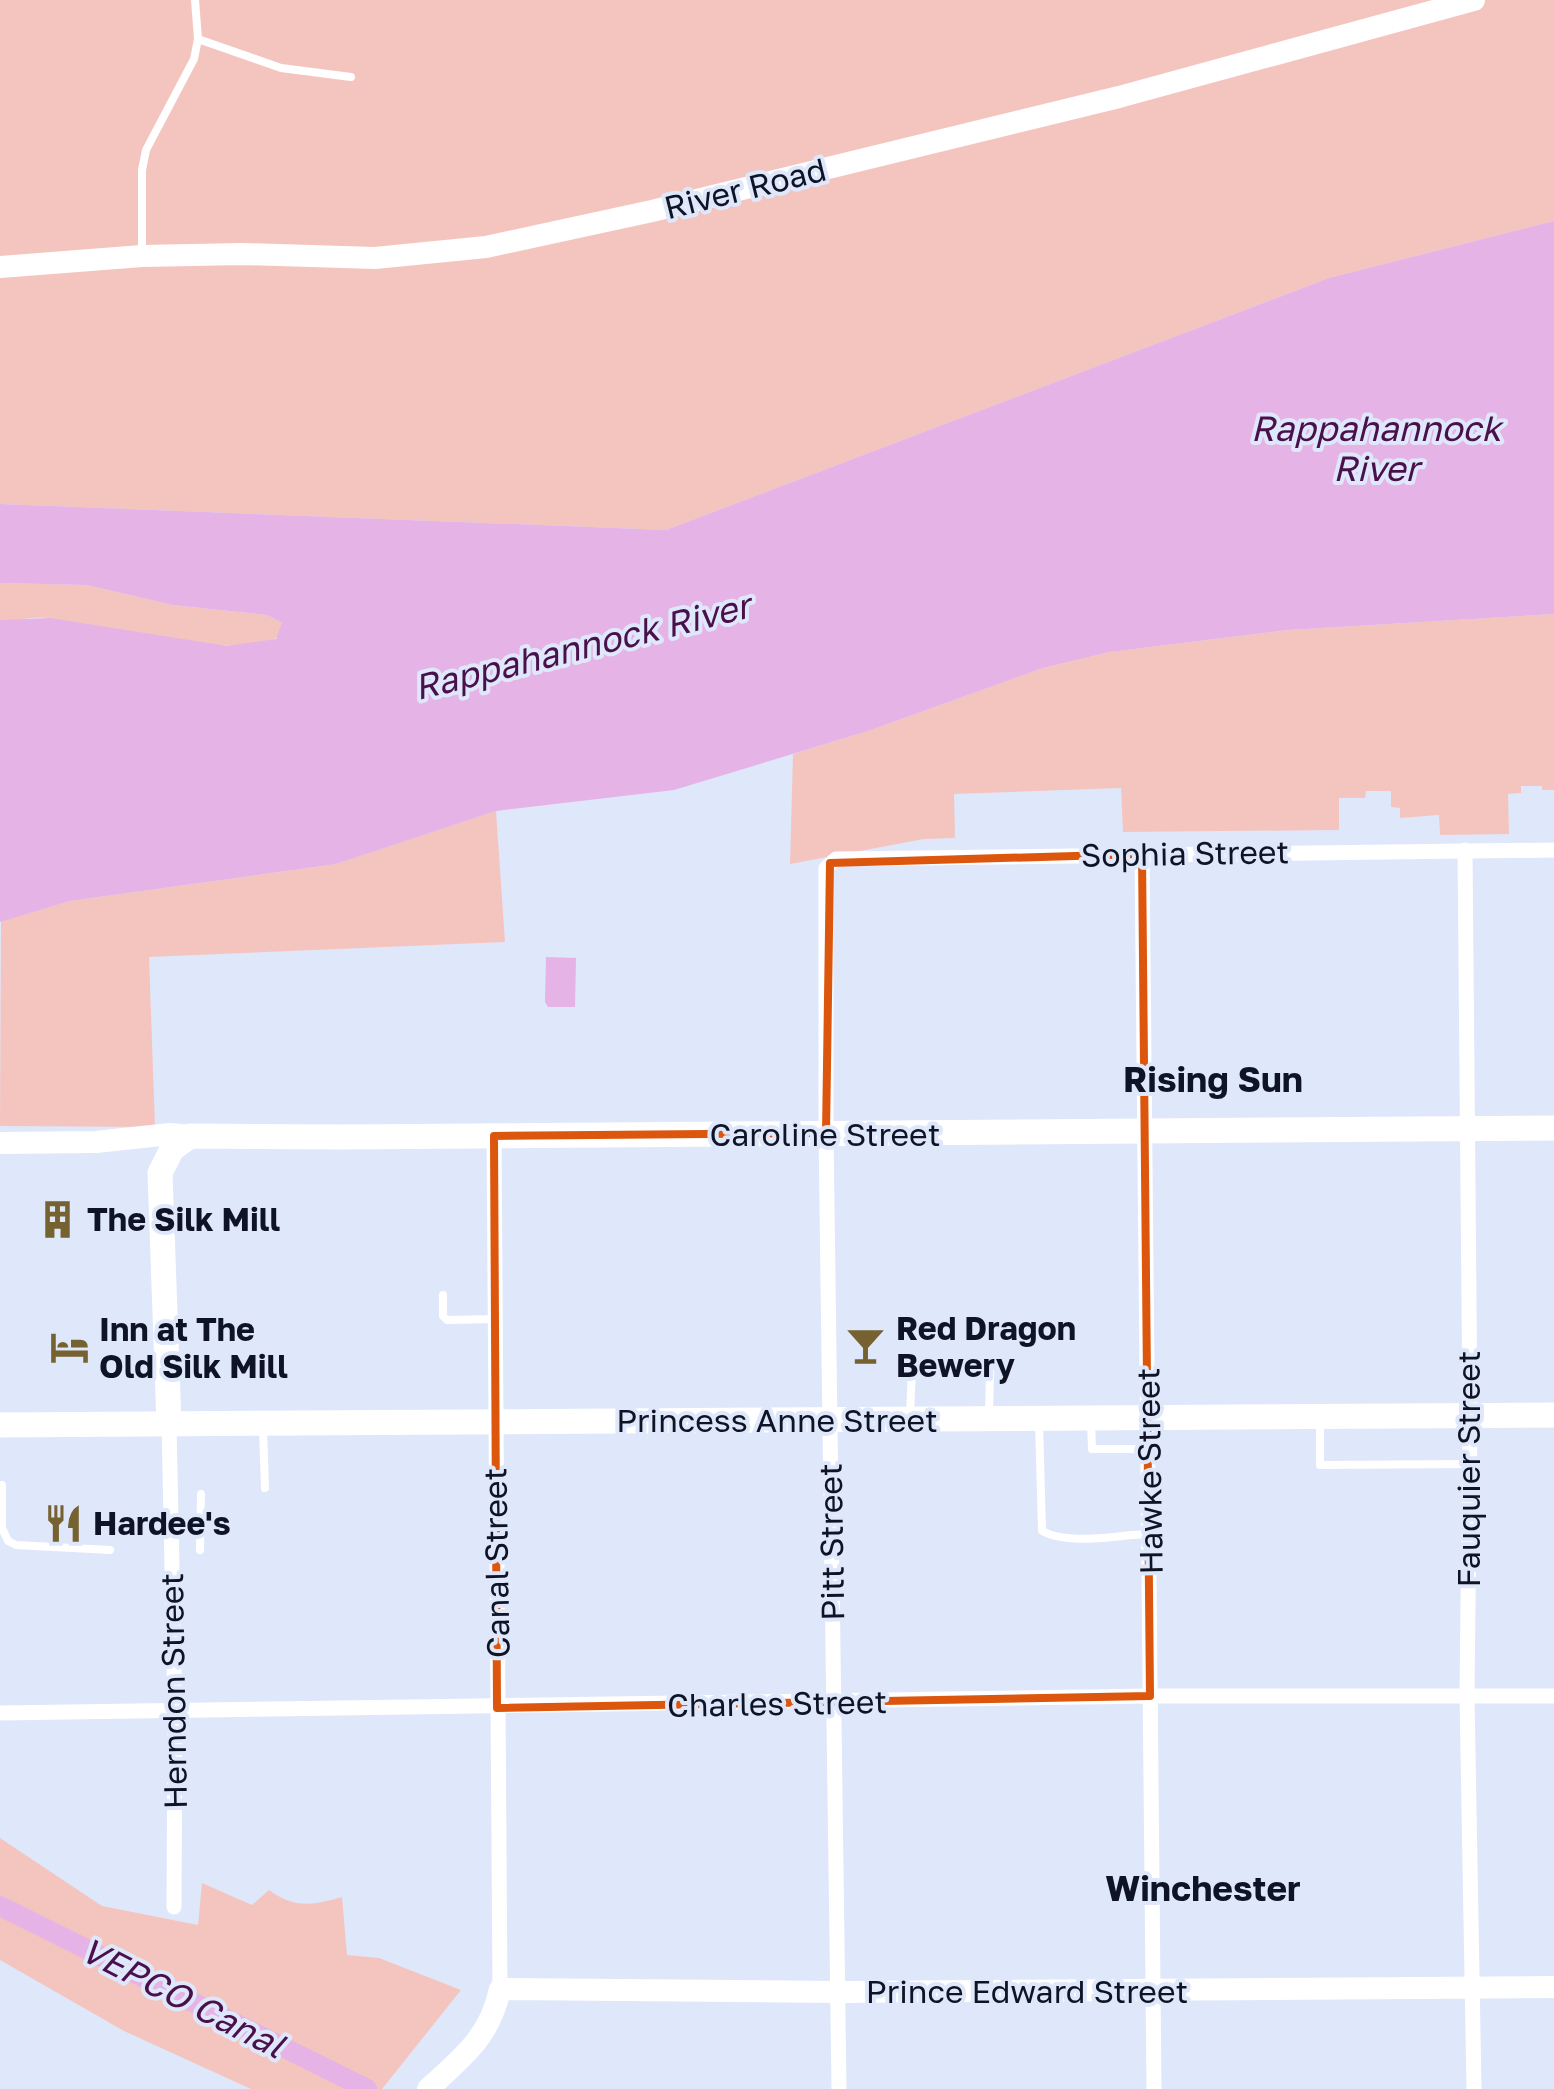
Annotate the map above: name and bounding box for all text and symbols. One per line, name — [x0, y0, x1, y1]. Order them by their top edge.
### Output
street label: River Road — [660, 150, 830, 226]
water label: Rappahannock River — [1251, 407, 1504, 489]
water label: Rappahannock River — [410, 583, 759, 708]
street label: Sophia Street — [1080, 832, 1290, 874]
district label: Rising Sun — [1123, 1058, 1303, 1100]
street label: Caroline Street — [710, 1115, 940, 1153]
building icon: The Silk Mill — [36, 1198, 78, 1240]
place label: The Silk Mill — [87, 1200, 280, 1238]
place label: Red Dragon Bewery — [896, 1309, 1076, 1384]
place label: Inn at The Old Silk Mill — [99, 1310, 288, 1385]
bar icon: Red Dragon Bewery — [845, 1325, 887, 1367]
hotel icon: Inn at The Old Silk Mill — [48, 1326, 90, 1368]
street label: Fauquier Street — [1449, 1350, 1487, 1588]
street label: Hawke Street — [1128, 1367, 1170, 1575]
street label: Princess Anne Street — [616, 1401, 938, 1439]
street label: Pitt Street — [811, 1463, 851, 1621]
street label: Canal Street — [475, 1467, 517, 1659]
restaurant icon: Hardee's — [42, 1502, 84, 1544]
place label: Hardee's — [93, 1504, 231, 1542]
street label: Herndon Street — [152, 1573, 194, 1809]
street label: Charles Street — [667, 1682, 887, 1724]
district label: Winchester — [1105, 1867, 1301, 1909]
water label: VEPCO Canal — [74, 1928, 293, 2067]
street label: Prince Edward Street — [866, 1972, 1188, 2010]

